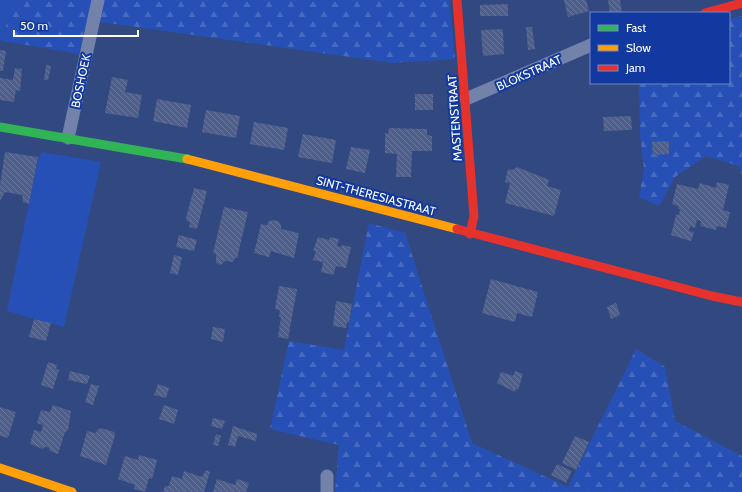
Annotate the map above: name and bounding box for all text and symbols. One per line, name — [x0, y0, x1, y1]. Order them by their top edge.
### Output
scale bar — [14, 12, 138, 38]
legend — [590, 12, 730, 84]
text: 50 m — [20, 18, 48, 33]
text: Fast — [626, 20, 646, 35]
text: Slow — [626, 40, 651, 55]
street label: BLOKSTRAAT — [494, 51, 564, 94]
street label: BOSHOEK — [68, 52, 94, 109]
text: Jam — [625, 60, 645, 75]
street label: MASTENSTRAAT — [444, 74, 465, 162]
street label: SINT-THERESIASTRAAT — [315, 172, 438, 219]

